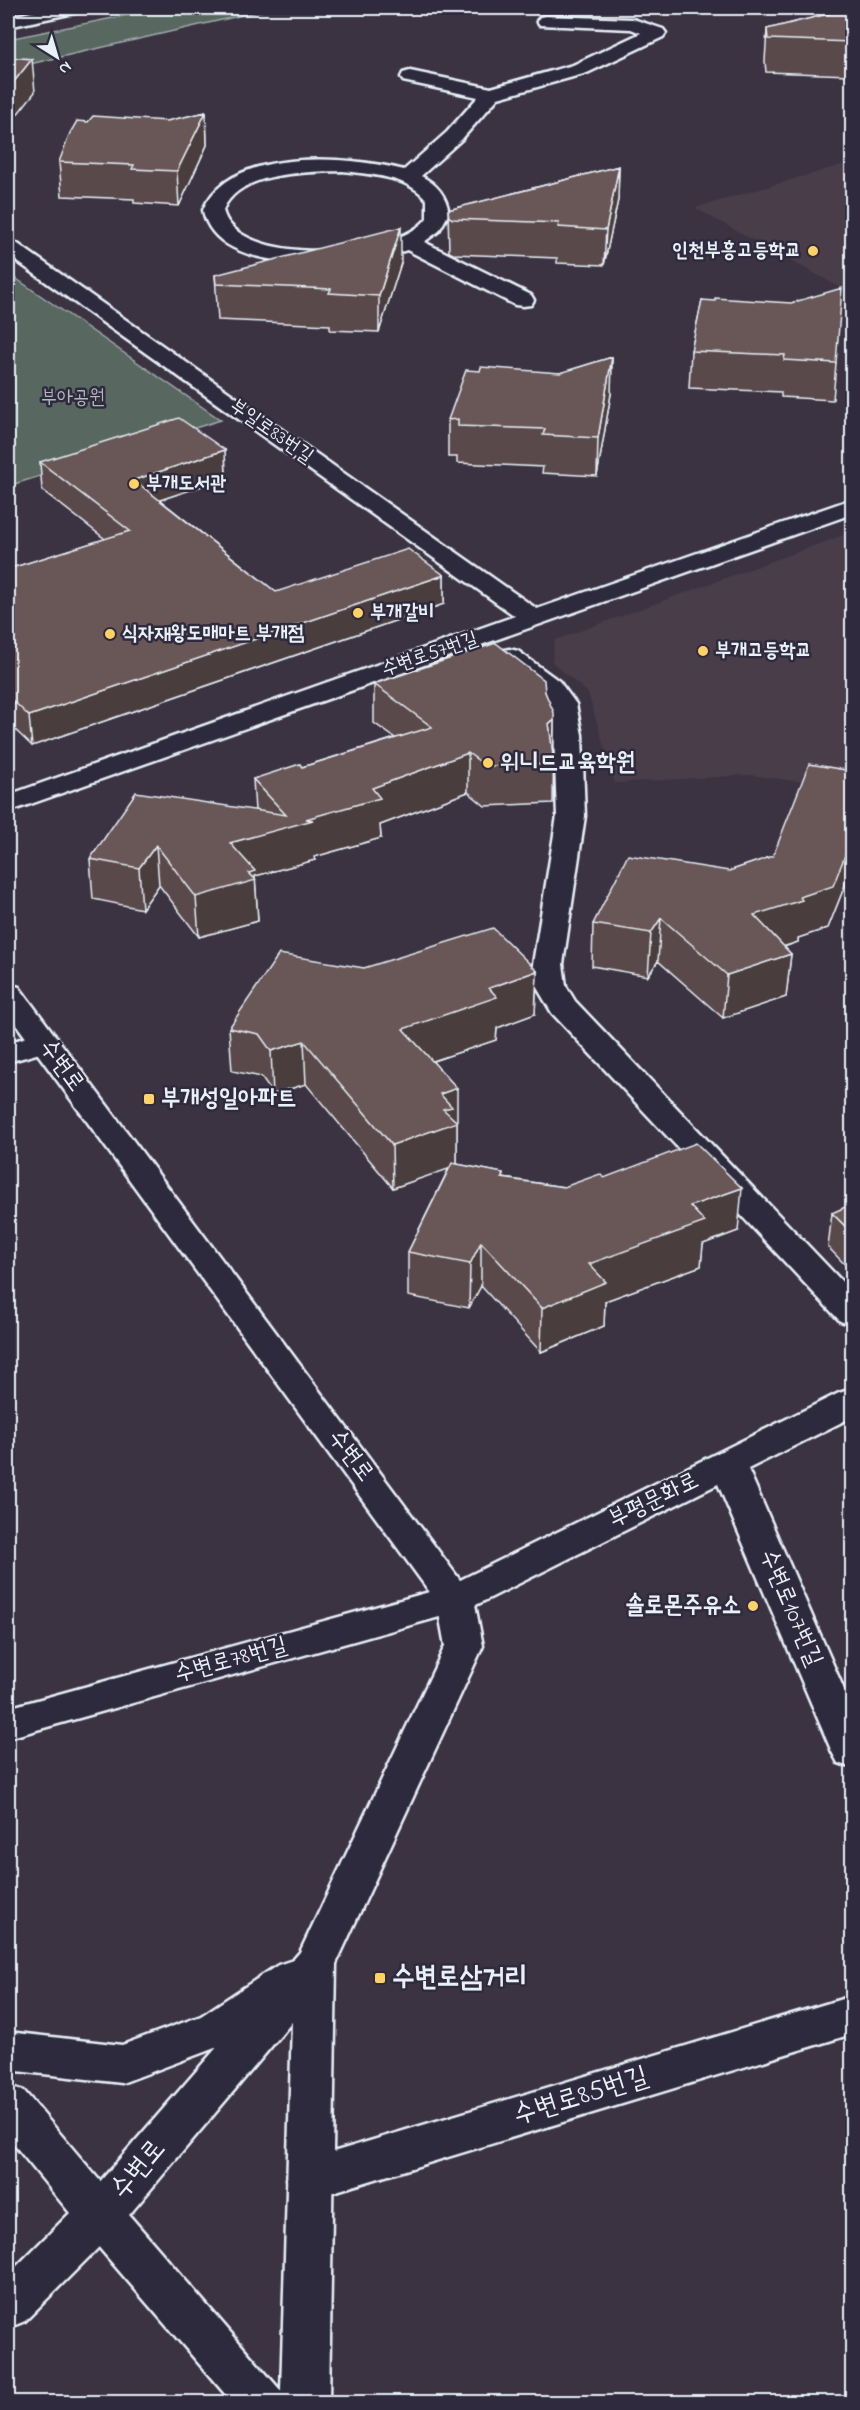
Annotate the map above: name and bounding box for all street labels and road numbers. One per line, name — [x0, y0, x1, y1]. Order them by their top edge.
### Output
street label: 부일로83번길 — [223, 393, 319, 471]
street label: 수변로57번길 — [378, 625, 482, 685]
street label: 수변로 — [30, 1032, 92, 1100]
street label: 수변로 — [319, 1422, 381, 1490]
street label: 부평문화로 — [603, 1464, 705, 1538]
street label: 수변로107번길 — [750, 1544, 830, 1672]
street label: 수변로78번길 — [171, 1629, 291, 1693]
street label: 수변로85번길 — [508, 2057, 654, 2137]
street label: 수변로 — [102, 2131, 176, 2209]

